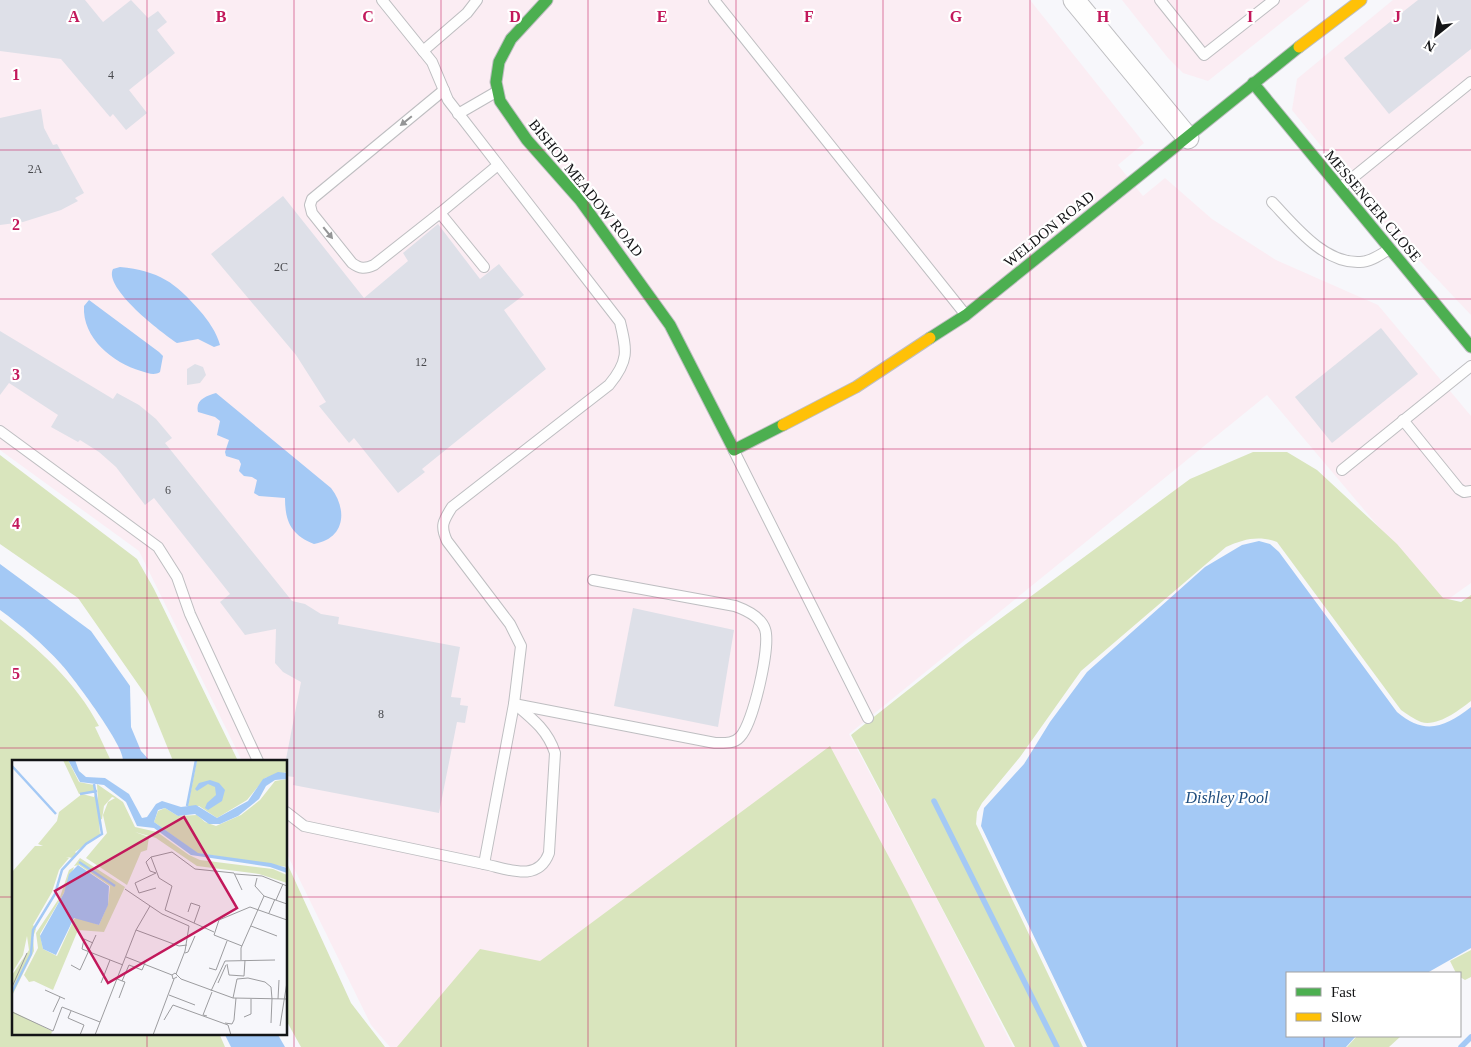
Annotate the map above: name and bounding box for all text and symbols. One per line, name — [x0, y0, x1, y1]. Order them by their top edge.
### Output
text: A — [68, 8, 80, 25]
text: B — [216, 8, 227, 25]
text: C — [362, 8, 374, 25]
text: D — [509, 8, 521, 25]
text: E — [657, 8, 667, 25]
text: F — [804, 8, 814, 25]
text: G — [950, 8, 963, 25]
text: H — [1097, 8, 1110, 25]
text: I — [1247, 8, 1253, 25]
text: J — [1393, 8, 1401, 25]
north arrow — [1411, 10, 1461, 60]
text: N — [1422, 37, 1438, 55]
text: 1 — [12, 66, 20, 83]
house number: 4 — [108, 68, 114, 82]
one-way arrow — [400, 116, 413, 127]
street label: BISHOP MEADOW ROAD — [526, 116, 646, 260]
street label: MESSENGER CLOSE — [1322, 147, 1424, 265]
house number: 2A — [28, 162, 43, 176]
street label: WELDON ROAD — [1001, 188, 1097, 270]
text: 2 — [12, 216, 20, 233]
one-way arrow — [322, 226, 333, 239]
house number: 2C — [274, 260, 288, 274]
house number: 12 — [415, 355, 427, 369]
text: 3 — [12, 366, 20, 383]
house number: 6 — [165, 483, 171, 497]
text: 4 — [12, 515, 20, 532]
text: 5 — [12, 665, 20, 682]
house number: 8 — [378, 707, 384, 721]
inset map — [12, 760, 288, 1034]
water label: Dishley Pool — [1184, 789, 1269, 807]
legend — [1286, 972, 1461, 1037]
text: Fast — [1331, 984, 1357, 1000]
text: Slow — [1331, 1009, 1362, 1025]

